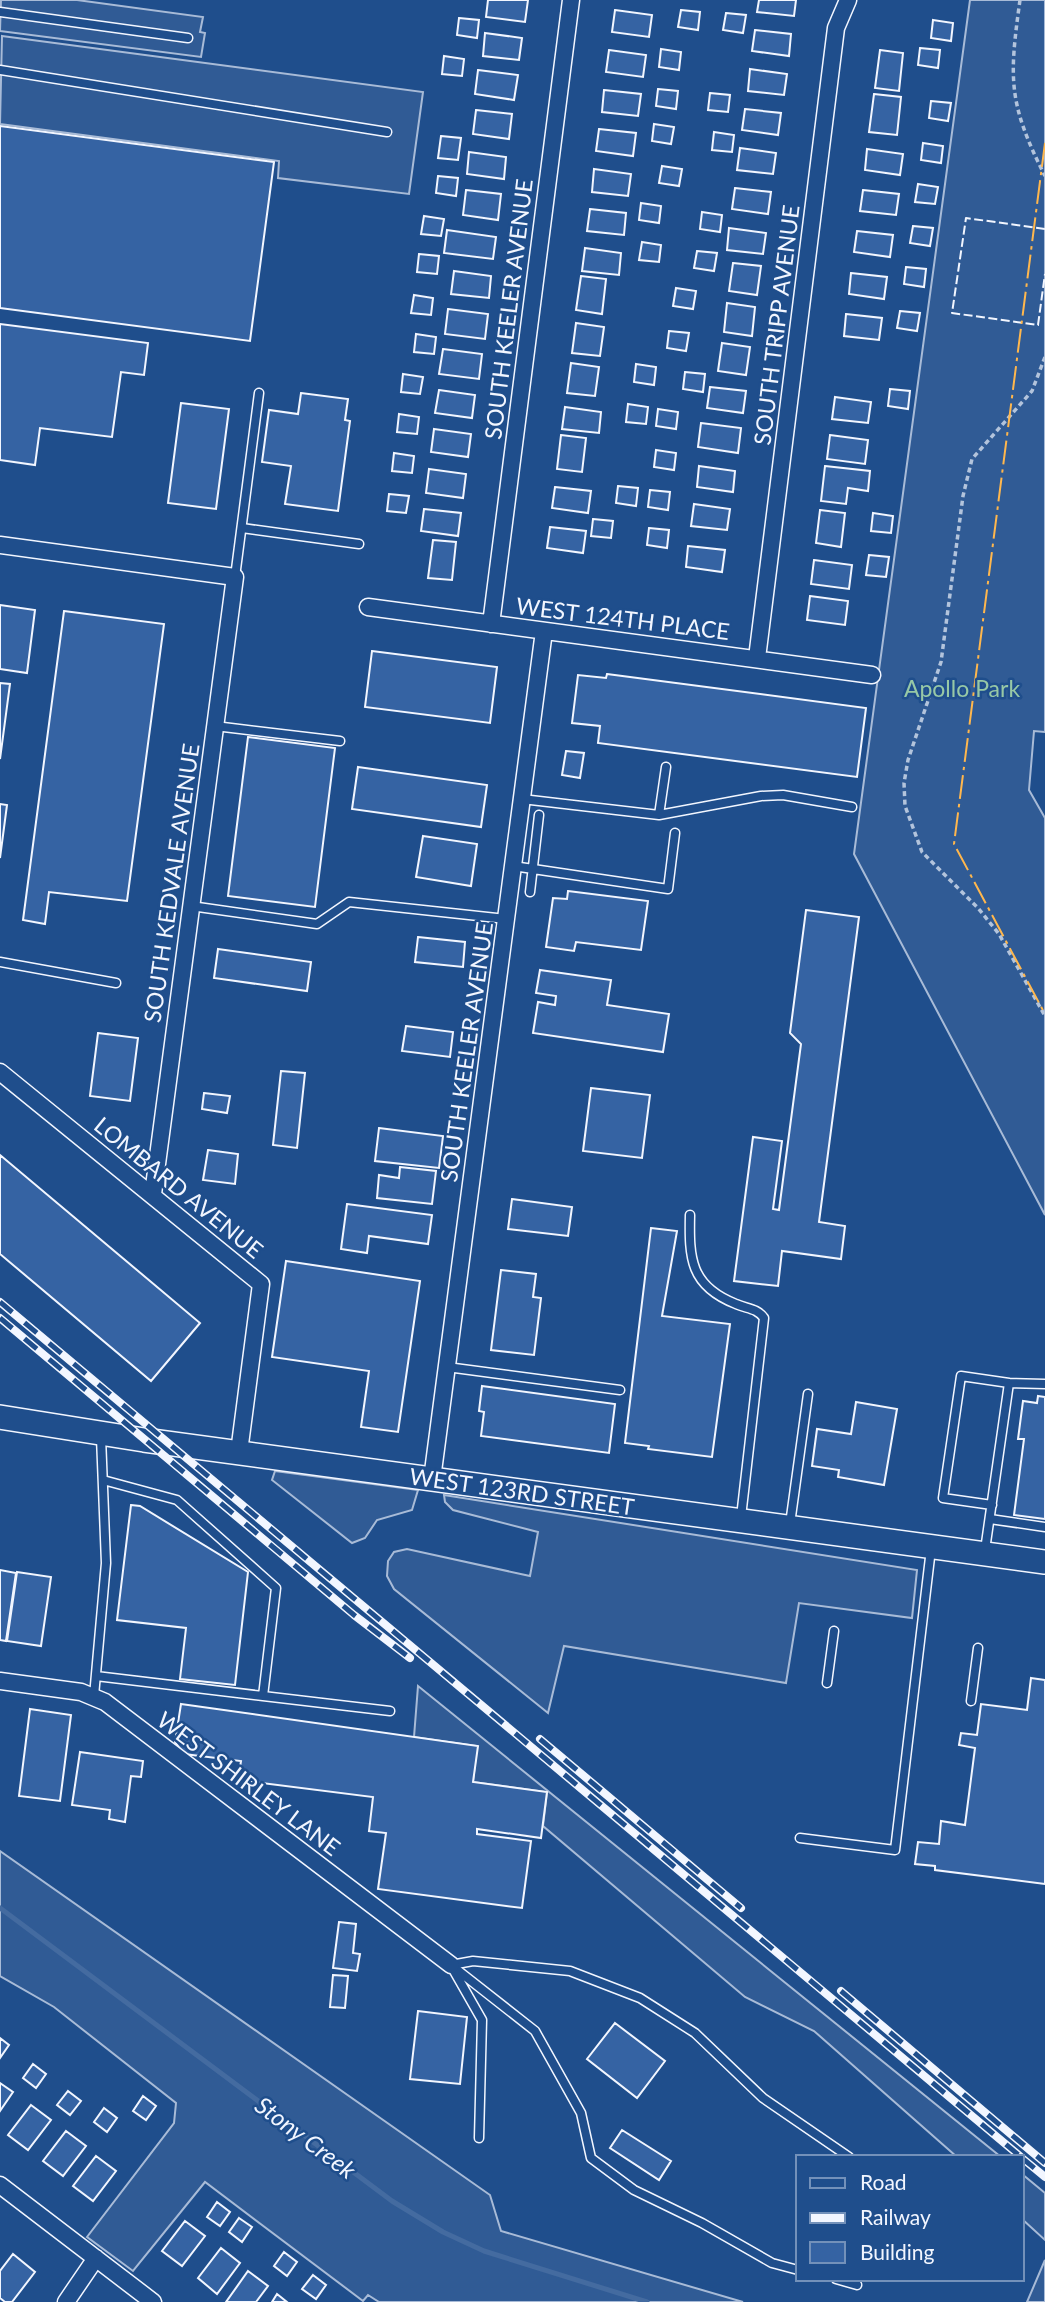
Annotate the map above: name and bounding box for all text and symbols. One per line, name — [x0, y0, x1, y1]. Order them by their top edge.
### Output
street label: SOUTH KEELER AVENUE — [478, 177, 538, 441]
street label: SOUTH TRIPP AVENUE — [747, 203, 805, 447]
street label: WEST 124TH PLACE — [515, 591, 731, 645]
park label: Apollo Park — [904, 674, 1020, 702]
street label: SOUTH KEDVALE AVENUE — [138, 742, 204, 1024]
street label: SOUTH KEELER AVENUE — [434, 920, 498, 1184]
street label: LOMBARD AVENUE — [89, 1110, 269, 1264]
street label: WEST 123RD STREET — [408, 1461, 637, 1521]
street label: WEST SHIRLEY LANE — [152, 1705, 346, 1861]
water label: Stony Creek — [250, 2090, 362, 2185]
legend — [796, 2155, 1024, 2281]
text: Road — [860, 2169, 907, 2194]
text: Railway — [860, 2204, 931, 2229]
text: Building — [860, 2239, 935, 2264]

